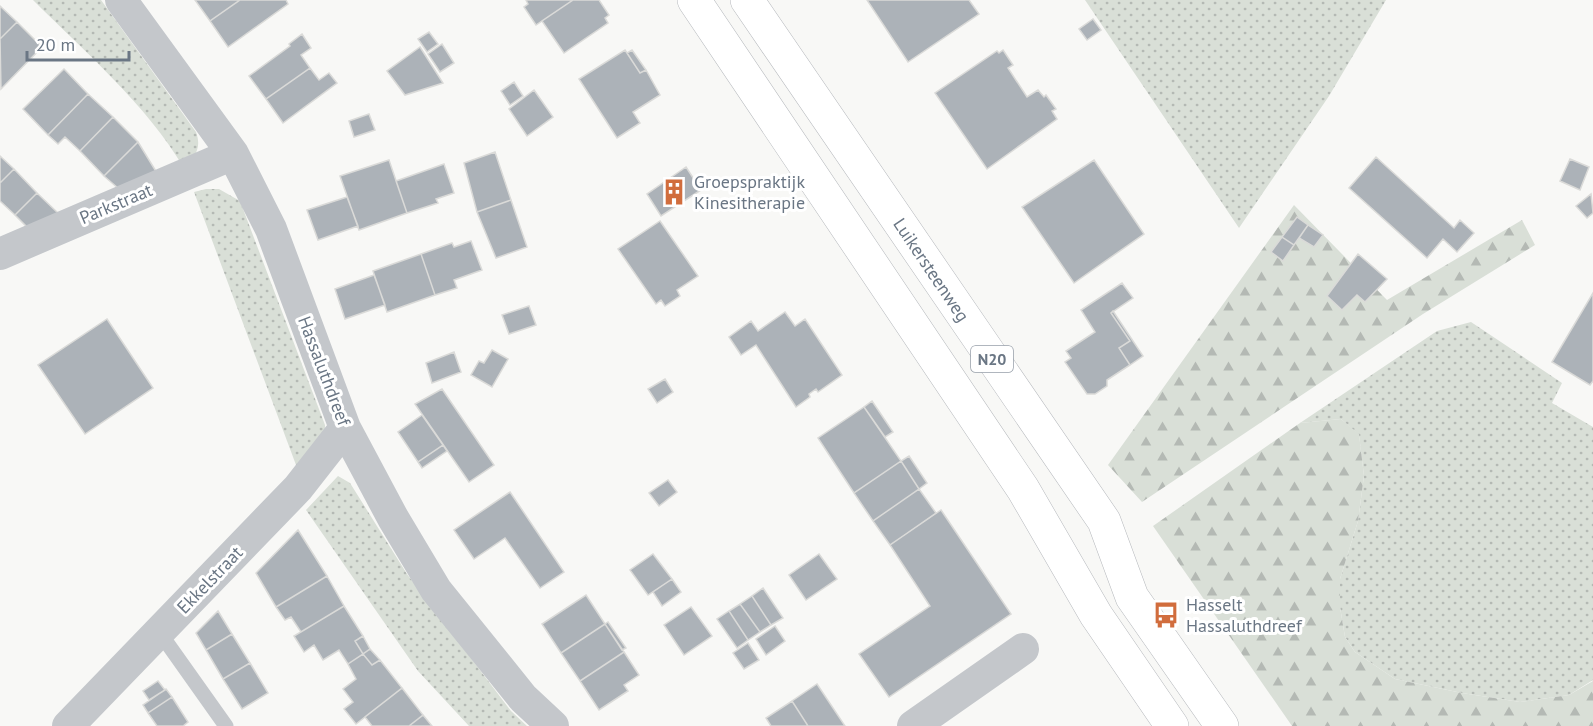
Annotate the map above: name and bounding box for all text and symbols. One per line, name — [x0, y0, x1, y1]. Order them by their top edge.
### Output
scale bar — [27, 24, 129, 62]
text: 20 m — [36, 33, 75, 56]
place label: Groepspraktijk Kinesitherapie — [694, 170, 805, 214]
building icon: Groepspraktijk Kinesitherapie — [659, 177, 689, 207]
street label: Parkstraat — [76, 178, 156, 229]
street label: Luikersteenweg — [888, 213, 975, 326]
street label: Hassaluthdreef — [293, 313, 356, 430]
road number: N20 — [971, 346, 1013, 372]
street label: Ekkelstraat — [172, 541, 247, 618]
place label: Hasselt Hassaluthdreef — [1186, 593, 1303, 637]
bus stop icon: Hasselt Hassaluthdreef — [1151, 600, 1181, 630]

